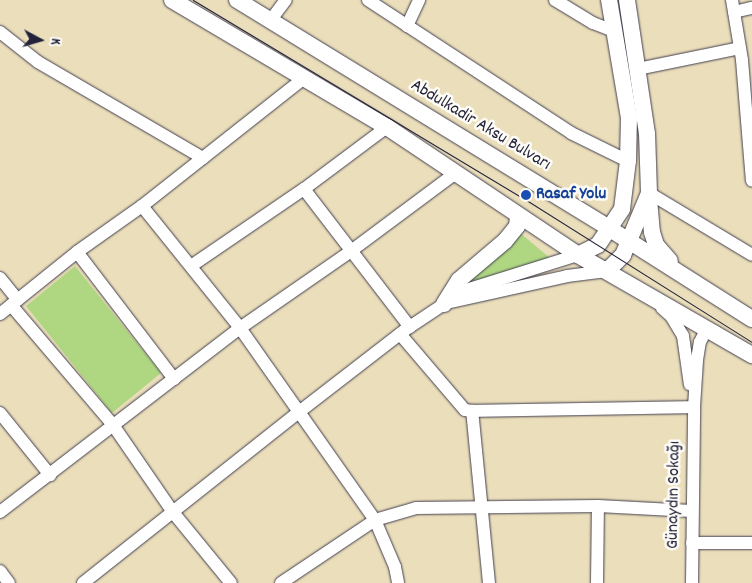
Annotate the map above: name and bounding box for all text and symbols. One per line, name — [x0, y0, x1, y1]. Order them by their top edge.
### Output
north arrow — [15, 15, 65, 65]
text: K — [45, 37, 65, 46]
street label: Abdulkadir Aksu Bulvarı — [406, 76, 554, 176]
place label: Rasaf Yolu — [536, 184, 606, 206]
marker: Rasaf Yolu — [520, 189, 532, 201]
street label: Günaydın Sokağı — [663, 441, 687, 549]

